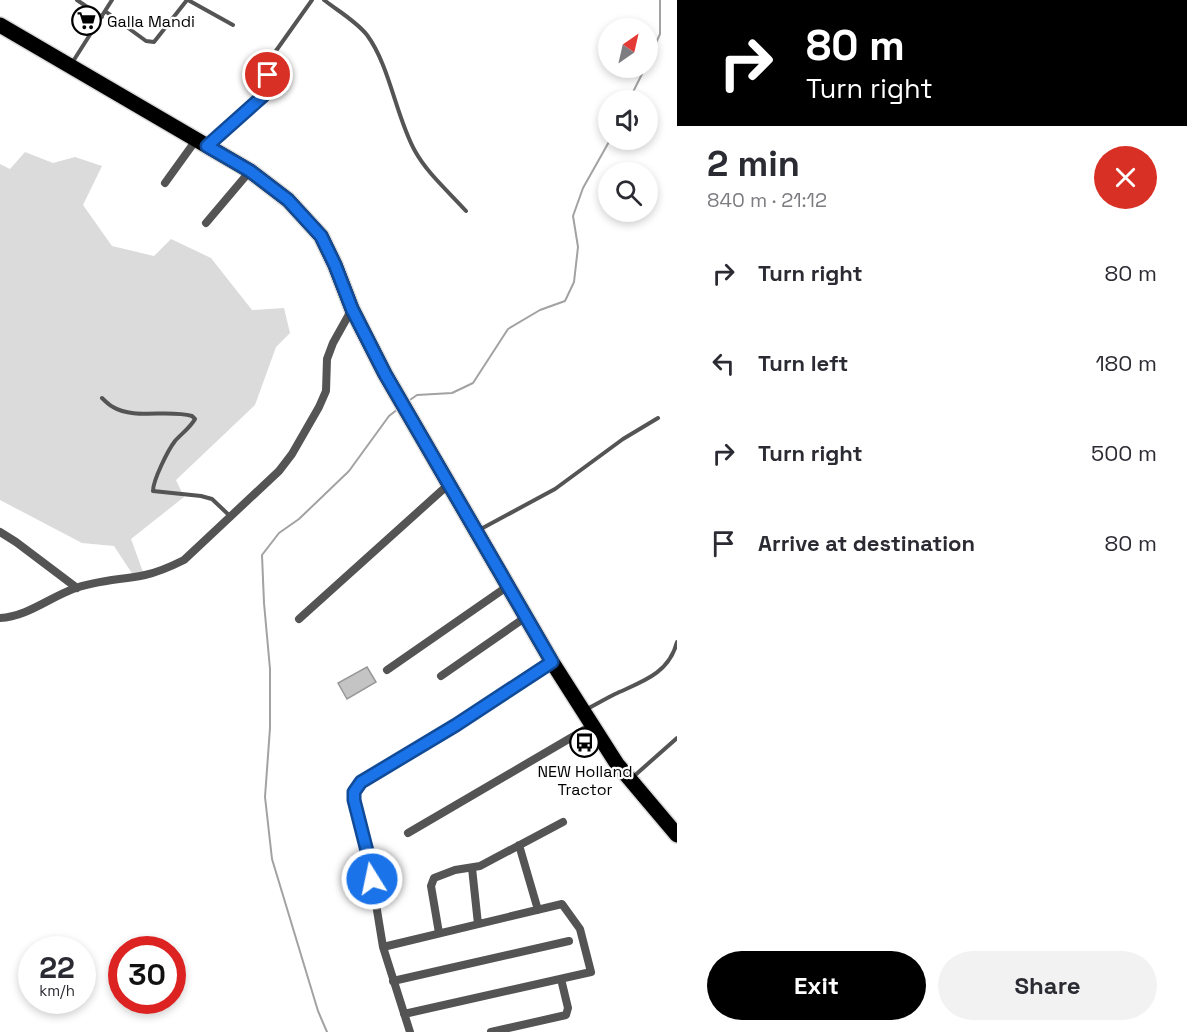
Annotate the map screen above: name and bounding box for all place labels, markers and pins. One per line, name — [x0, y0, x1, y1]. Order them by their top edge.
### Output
supermarket icon: Galla Mandi — [70, 5, 102, 37]
place label: Galla Mandi — [107, 11, 195, 32]
pin — [242, 49, 293, 100]
bus stop icon: NEW Holland Tractor — [569, 727, 601, 759]
place label: NEW Holland Tractor — [537, 761, 633, 800]

